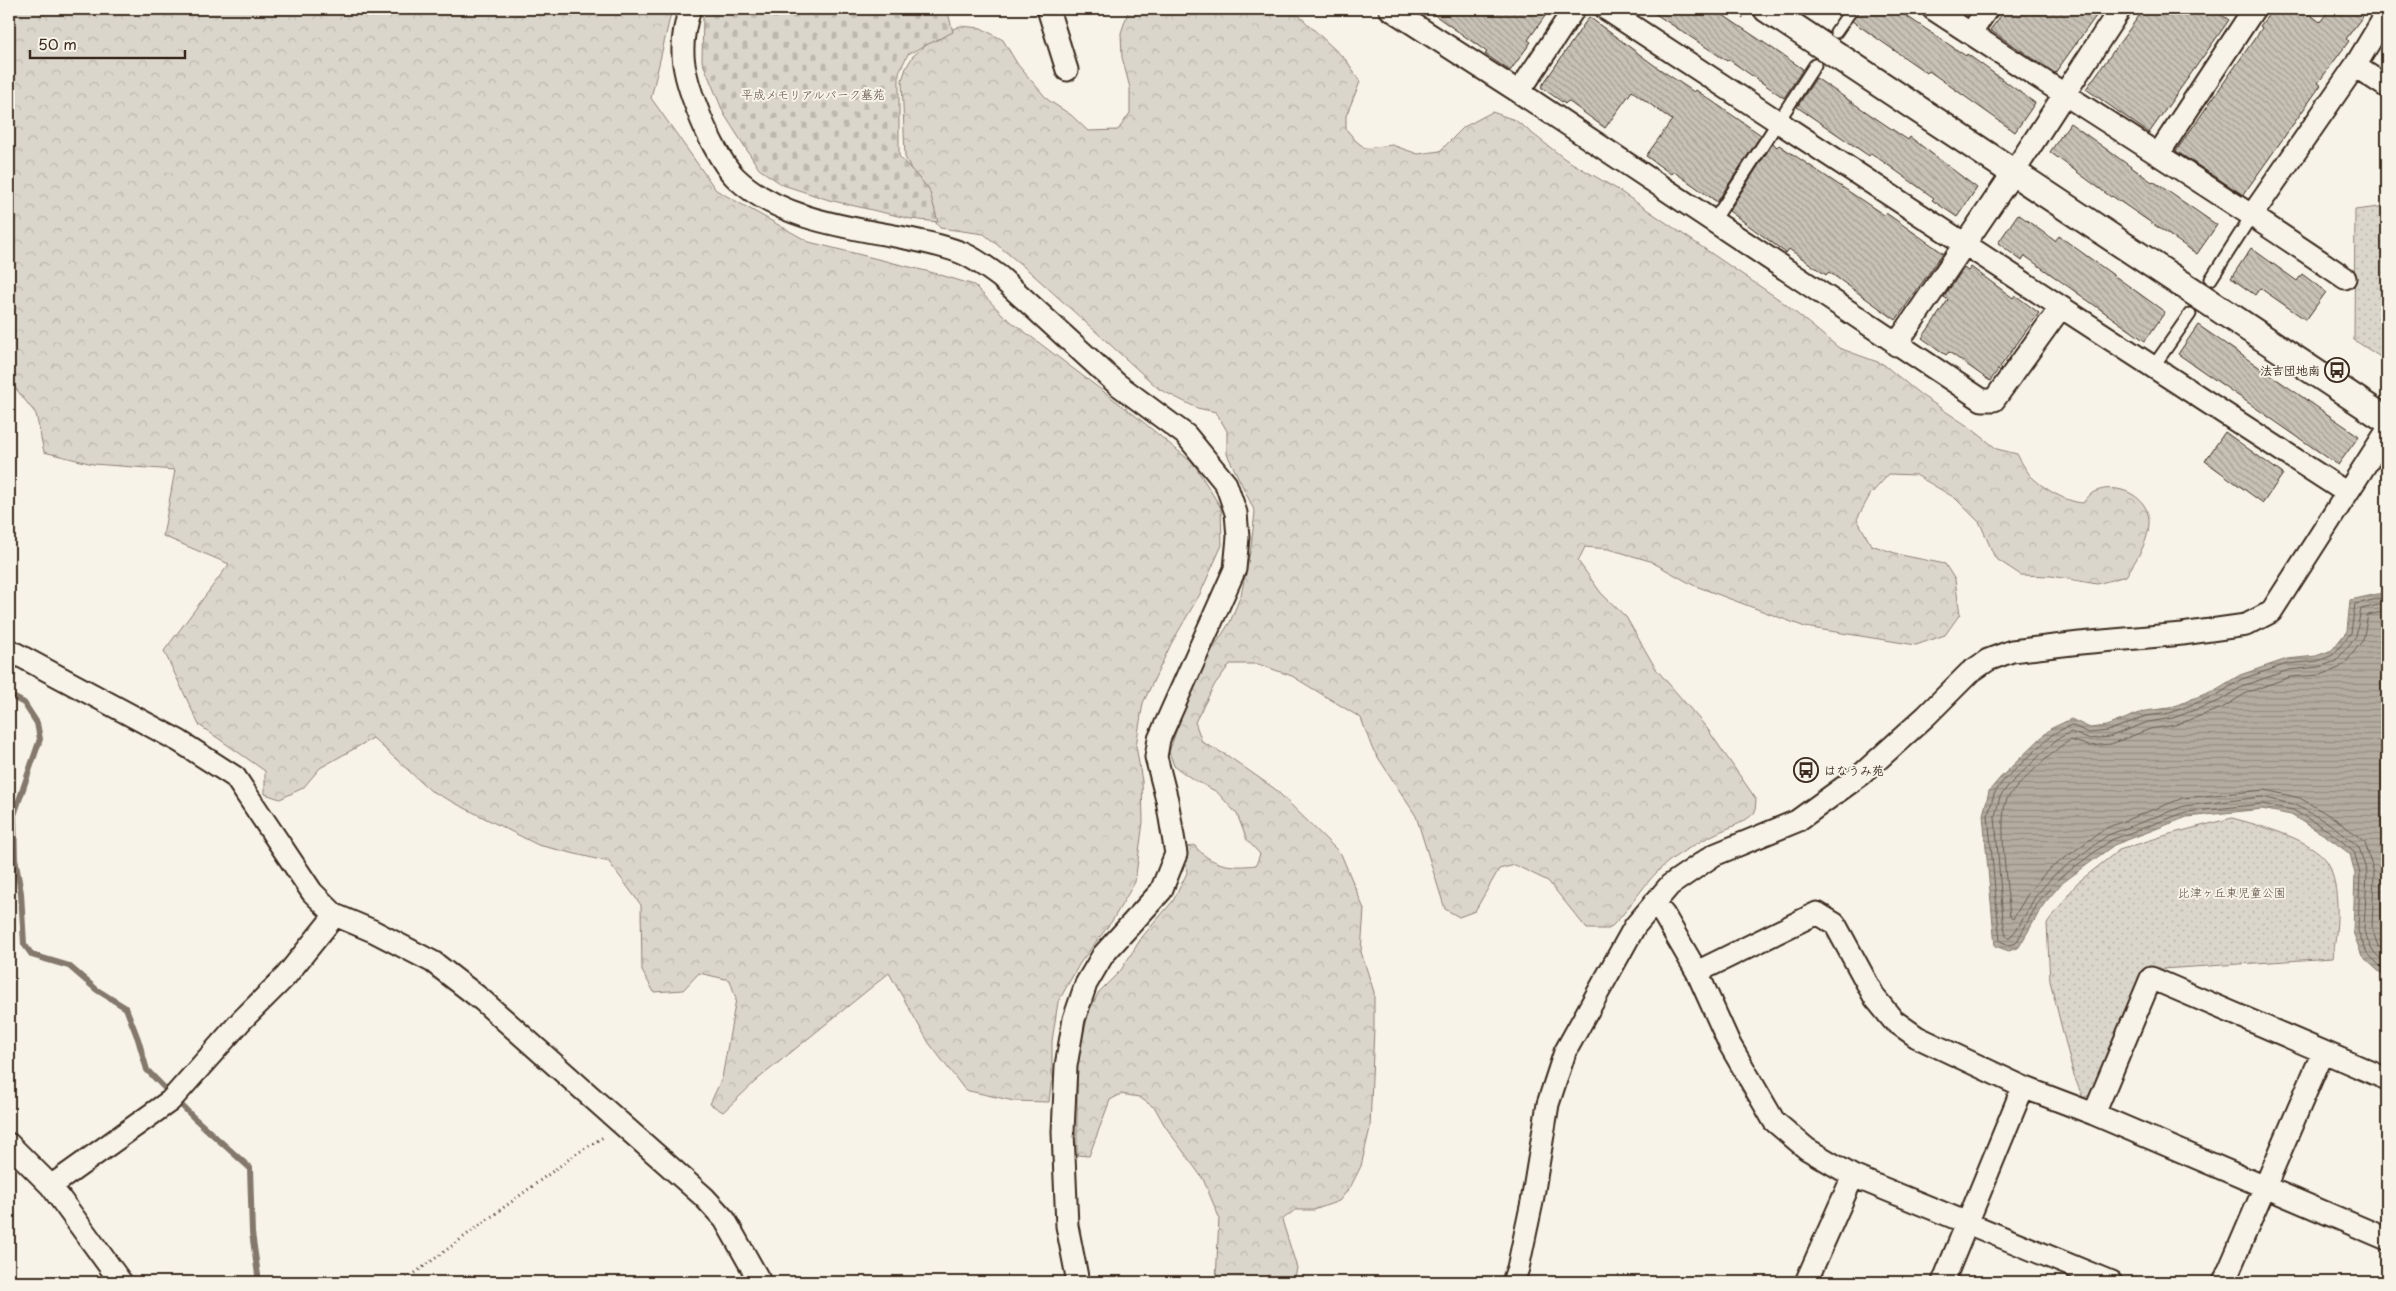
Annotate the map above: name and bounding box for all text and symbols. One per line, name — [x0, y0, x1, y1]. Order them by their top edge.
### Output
scale bar — [30, 28, 185, 60]
text: 50 m — [38, 32, 77, 55]
park label: 平成メモリアルパーク墓苑 — [741, 85, 885, 103]
bus stop icon: 法吉団地南 — [2324, 357, 2350, 383]
place label: 法吉団地南 — [2260, 361, 2320, 379]
bus stop icon: はなうみ苑 — [1793, 757, 1819, 783]
place label: はなうみ苑 — [1824, 761, 1884, 779]
park label: 比津ヶ丘東児童公園 — [2178, 883, 2286, 901]

